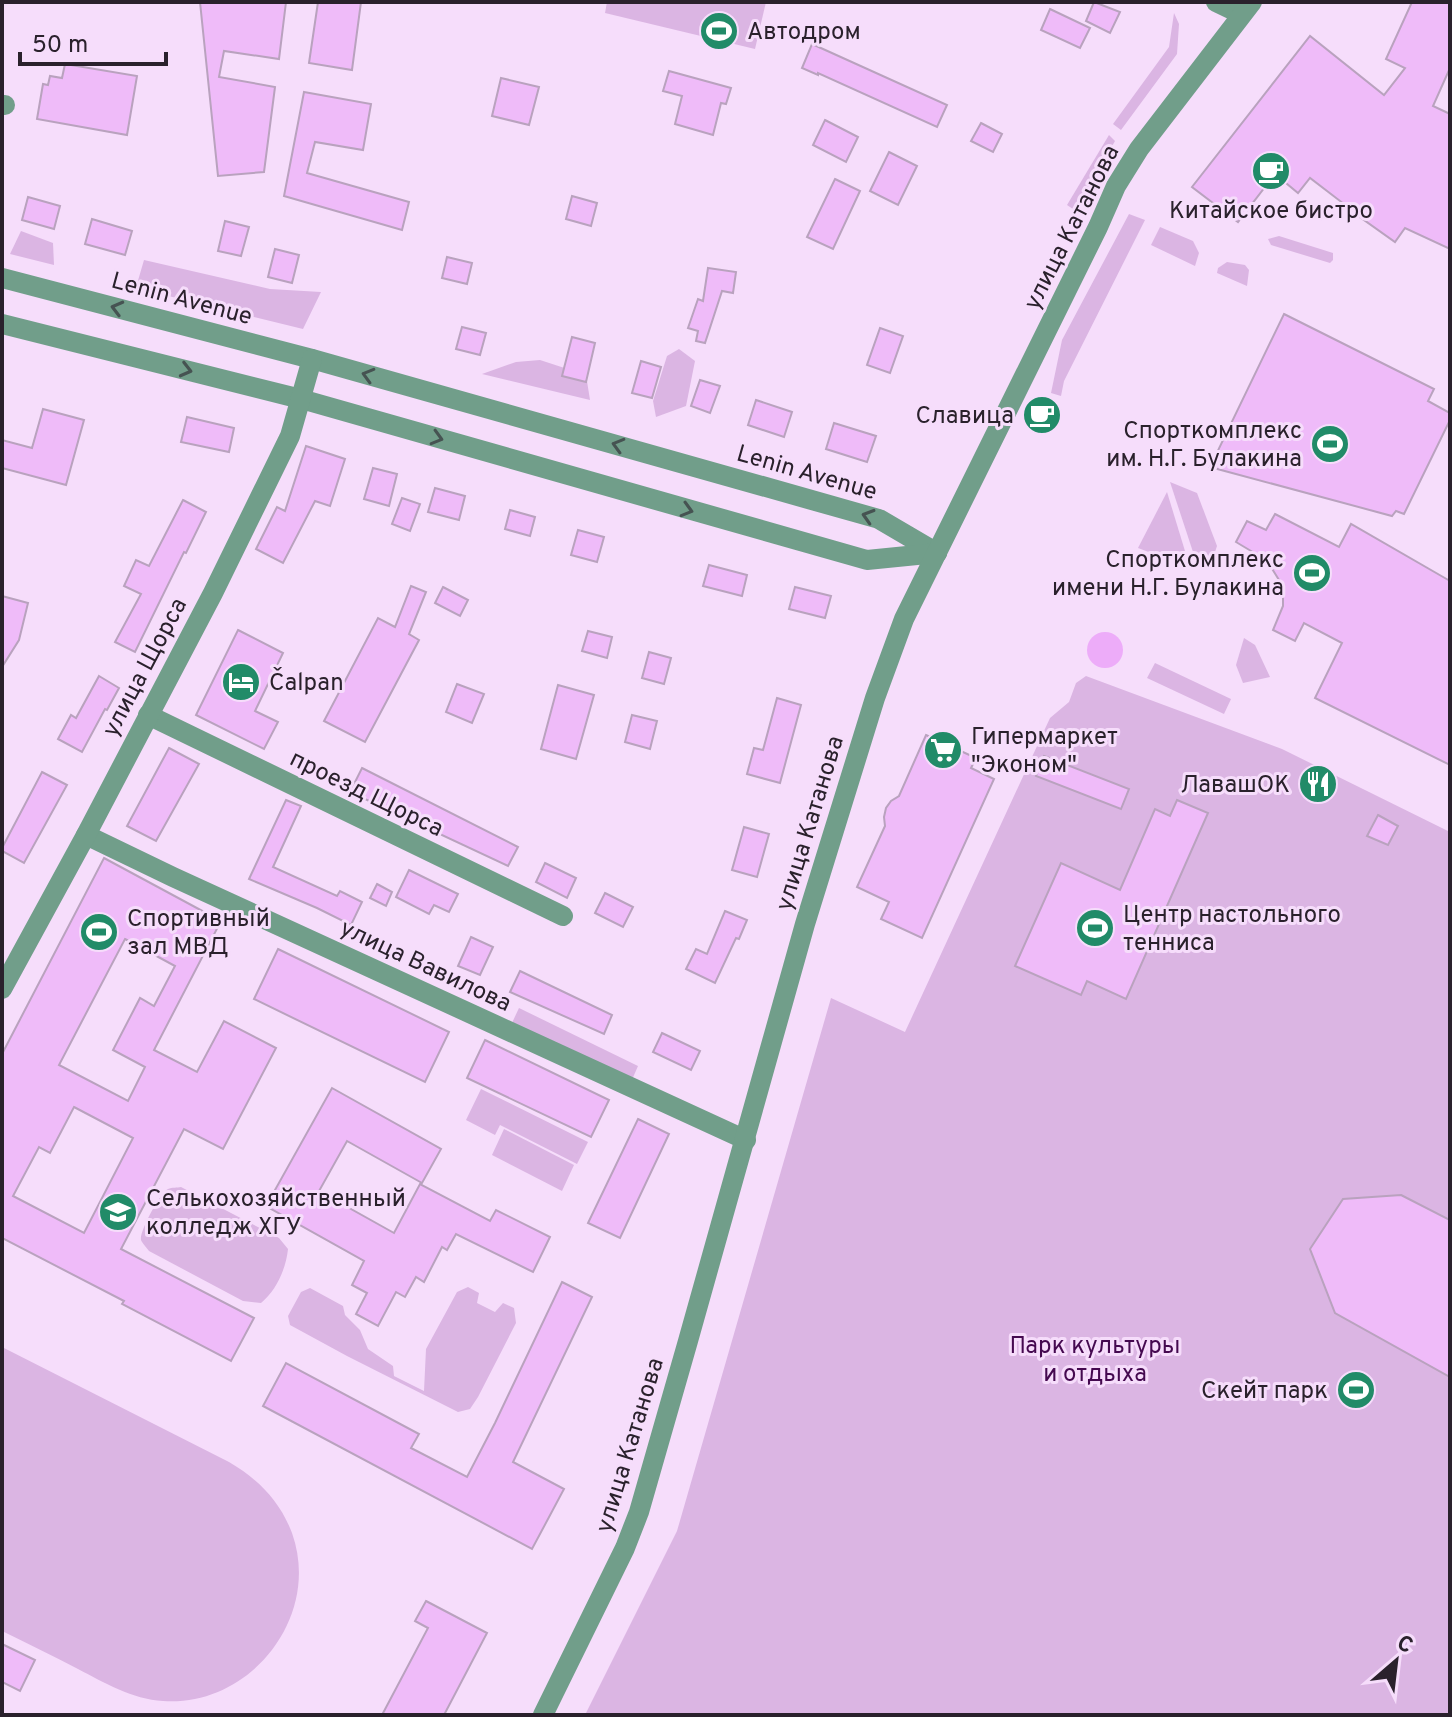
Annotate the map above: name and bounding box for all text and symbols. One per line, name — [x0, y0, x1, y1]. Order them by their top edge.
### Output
sports icon: Автодром — [698, 10, 740, 52]
scale bar — [20, 16, 166, 66]
place label: Автодром — [747, 18, 861, 48]
text: 50 m — [32, 31, 88, 61]
street label: улица Катанова — [1018, 140, 1127, 315]
cafe icon: Китайское бистро — [1250, 150, 1292, 192]
place label: Китайское бистро — [1169, 197, 1373, 227]
street label: Lenin Avenue — [108, 267, 255, 333]
one-way arrow — [110, 301, 124, 318]
one-way arrow — [179, 361, 193, 378]
one-way arrow — [361, 368, 375, 384]
cafe icon: Славица — [1021, 394, 1063, 436]
place label: Славица — [915, 402, 1014, 432]
place label: Спорткомплекс им. Н.Г. Булакина — [1106, 417, 1302, 475]
sports icon: Спорткомплекс им. Н.Г. Булакина — [1309, 423, 1351, 465]
one-way arrow — [430, 429, 444, 445]
one-way arrow — [612, 438, 626, 455]
street label: Lenin Avenue — [733, 440, 880, 508]
one-way arrow — [680, 501, 694, 517]
one-way arrow — [862, 509, 876, 525]
place label: Спорткомплекс имени Н.Г. Булакина — [1052, 546, 1284, 604]
sports icon: Спорткомплекс имени Н.Г. Булакина — [1291, 552, 1333, 594]
street label: улица Щорса — [97, 593, 195, 743]
hotel icon: Čalpan — [220, 661, 262, 703]
place label: Čalpan — [269, 667, 344, 699]
place label: Гипермаркет "Эконом" — [971, 723, 1118, 781]
supermarket icon: Гипермаркет "Эконом" — [922, 729, 964, 771]
street label: улица Катанова — [770, 733, 852, 915]
street label: проезд Щорса — [284, 745, 448, 845]
restaurant icon: ЛавашOK — [1297, 763, 1339, 805]
place label: ЛавашOK — [1180, 771, 1290, 801]
place label: Центр настольного тенниса — [1123, 901, 1341, 959]
place label: Спортивный зал МВД — [127, 905, 270, 963]
sports icon: Центр настольного тенниса — [1074, 907, 1116, 949]
sports icon: Спортивный зал МВД — [78, 911, 120, 953]
street label: улица Вавилова — [335, 914, 516, 1020]
place label: Селькохозяйственный колледж ХГУ — [146, 1185, 406, 1243]
school or university icon: Селькохозяйственный колледж ХГУ — [97, 1191, 139, 1233]
park label: Парк культуры и отдыха — [1010, 1332, 1181, 1390]
street label: улица Катанова — [590, 1355, 672, 1537]
sports icon: Скейт парк — [1335, 1369, 1377, 1411]
place label: Скейт парк — [1201, 1377, 1328, 1407]
north arrow — [1356, 1621, 1436, 1701]
text: С — [1392, 1630, 1417, 1661]

